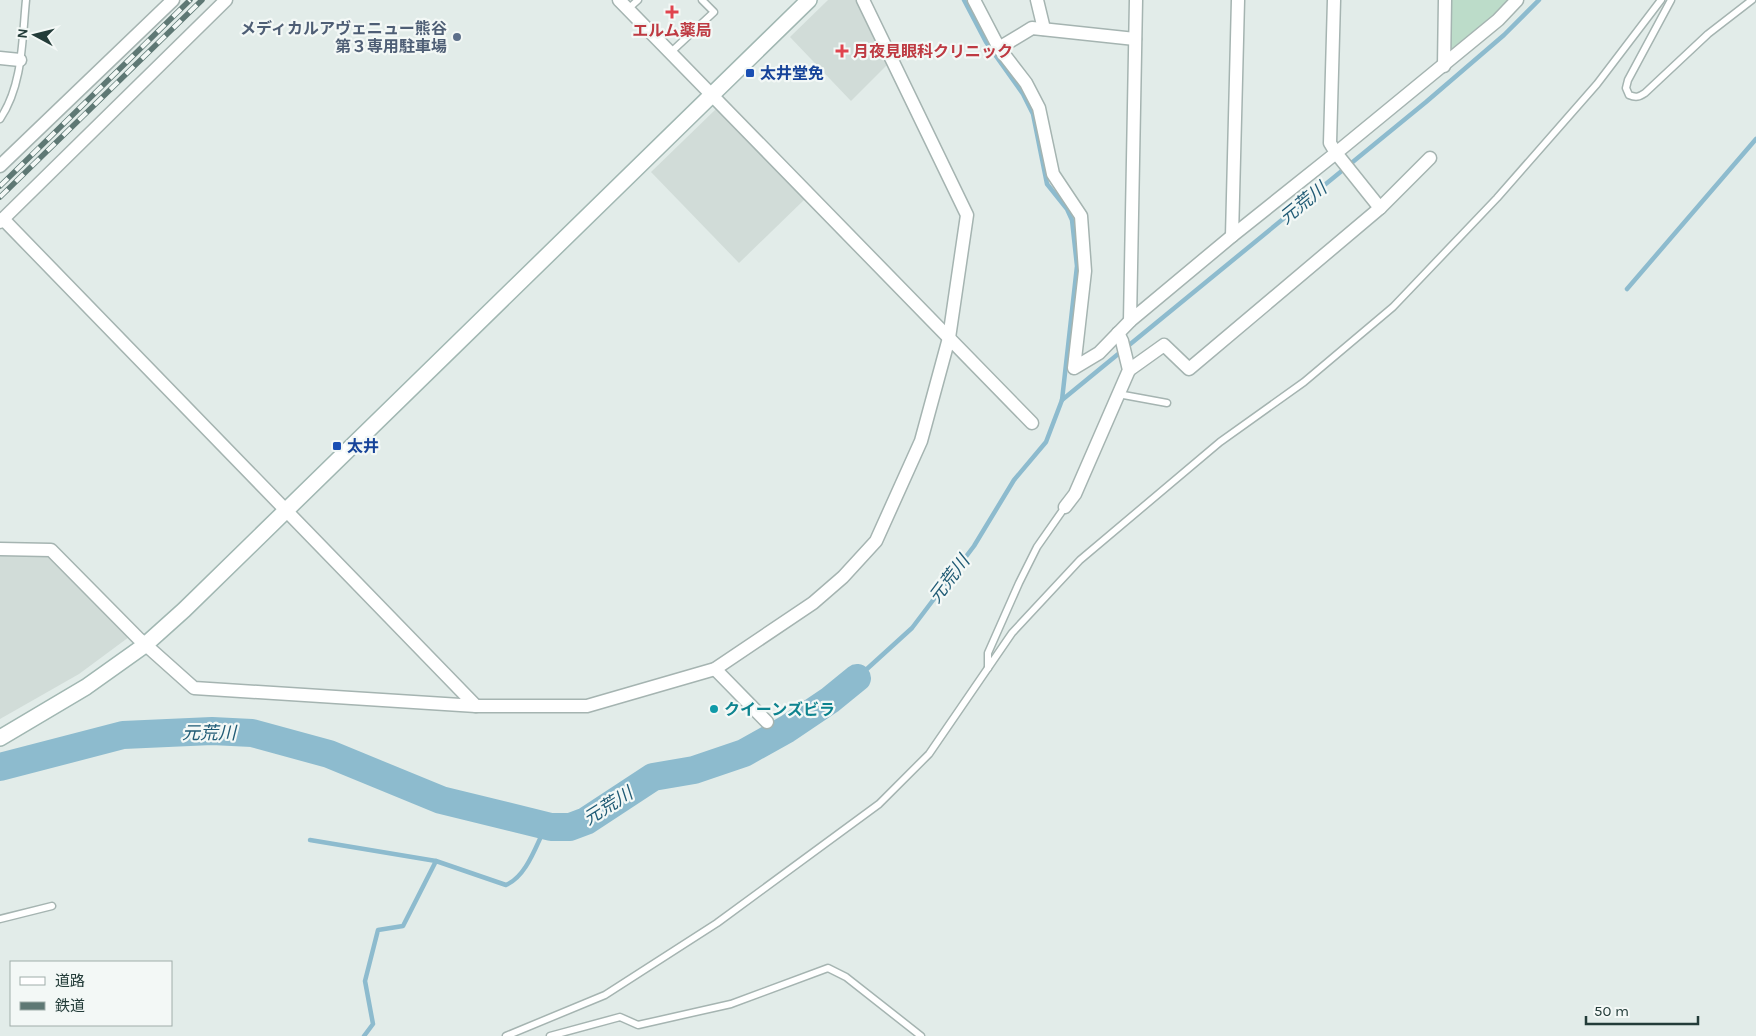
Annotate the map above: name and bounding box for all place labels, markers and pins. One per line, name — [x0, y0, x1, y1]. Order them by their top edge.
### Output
marker: エルム薬局 — [666, 6, 678, 18]
place label: メディカルアヴェニュー熊谷 第３専用駐車場 — [240, 19, 447, 56]
place label: エルム薬局 — [632, 21, 712, 40]
marker: メディカルアヴェニュー熊谷 第３専用駐車場 — [451, 31, 463, 43]
place label: 月夜見眼科クリニック — [853, 42, 1013, 61]
marker: 月夜見眼科クリニック — [835, 44, 849, 58]
place label: 太井堂免 — [760, 64, 824, 83]
marker: 太井堂免 — [744, 67, 756, 79]
place label: 太井 — [347, 437, 379, 456]
marker: 太井 — [331, 440, 343, 452]
place label: クイーンズビラ — [724, 700, 835, 719]
marker: クイーンズビラ — [708, 703, 720, 715]

